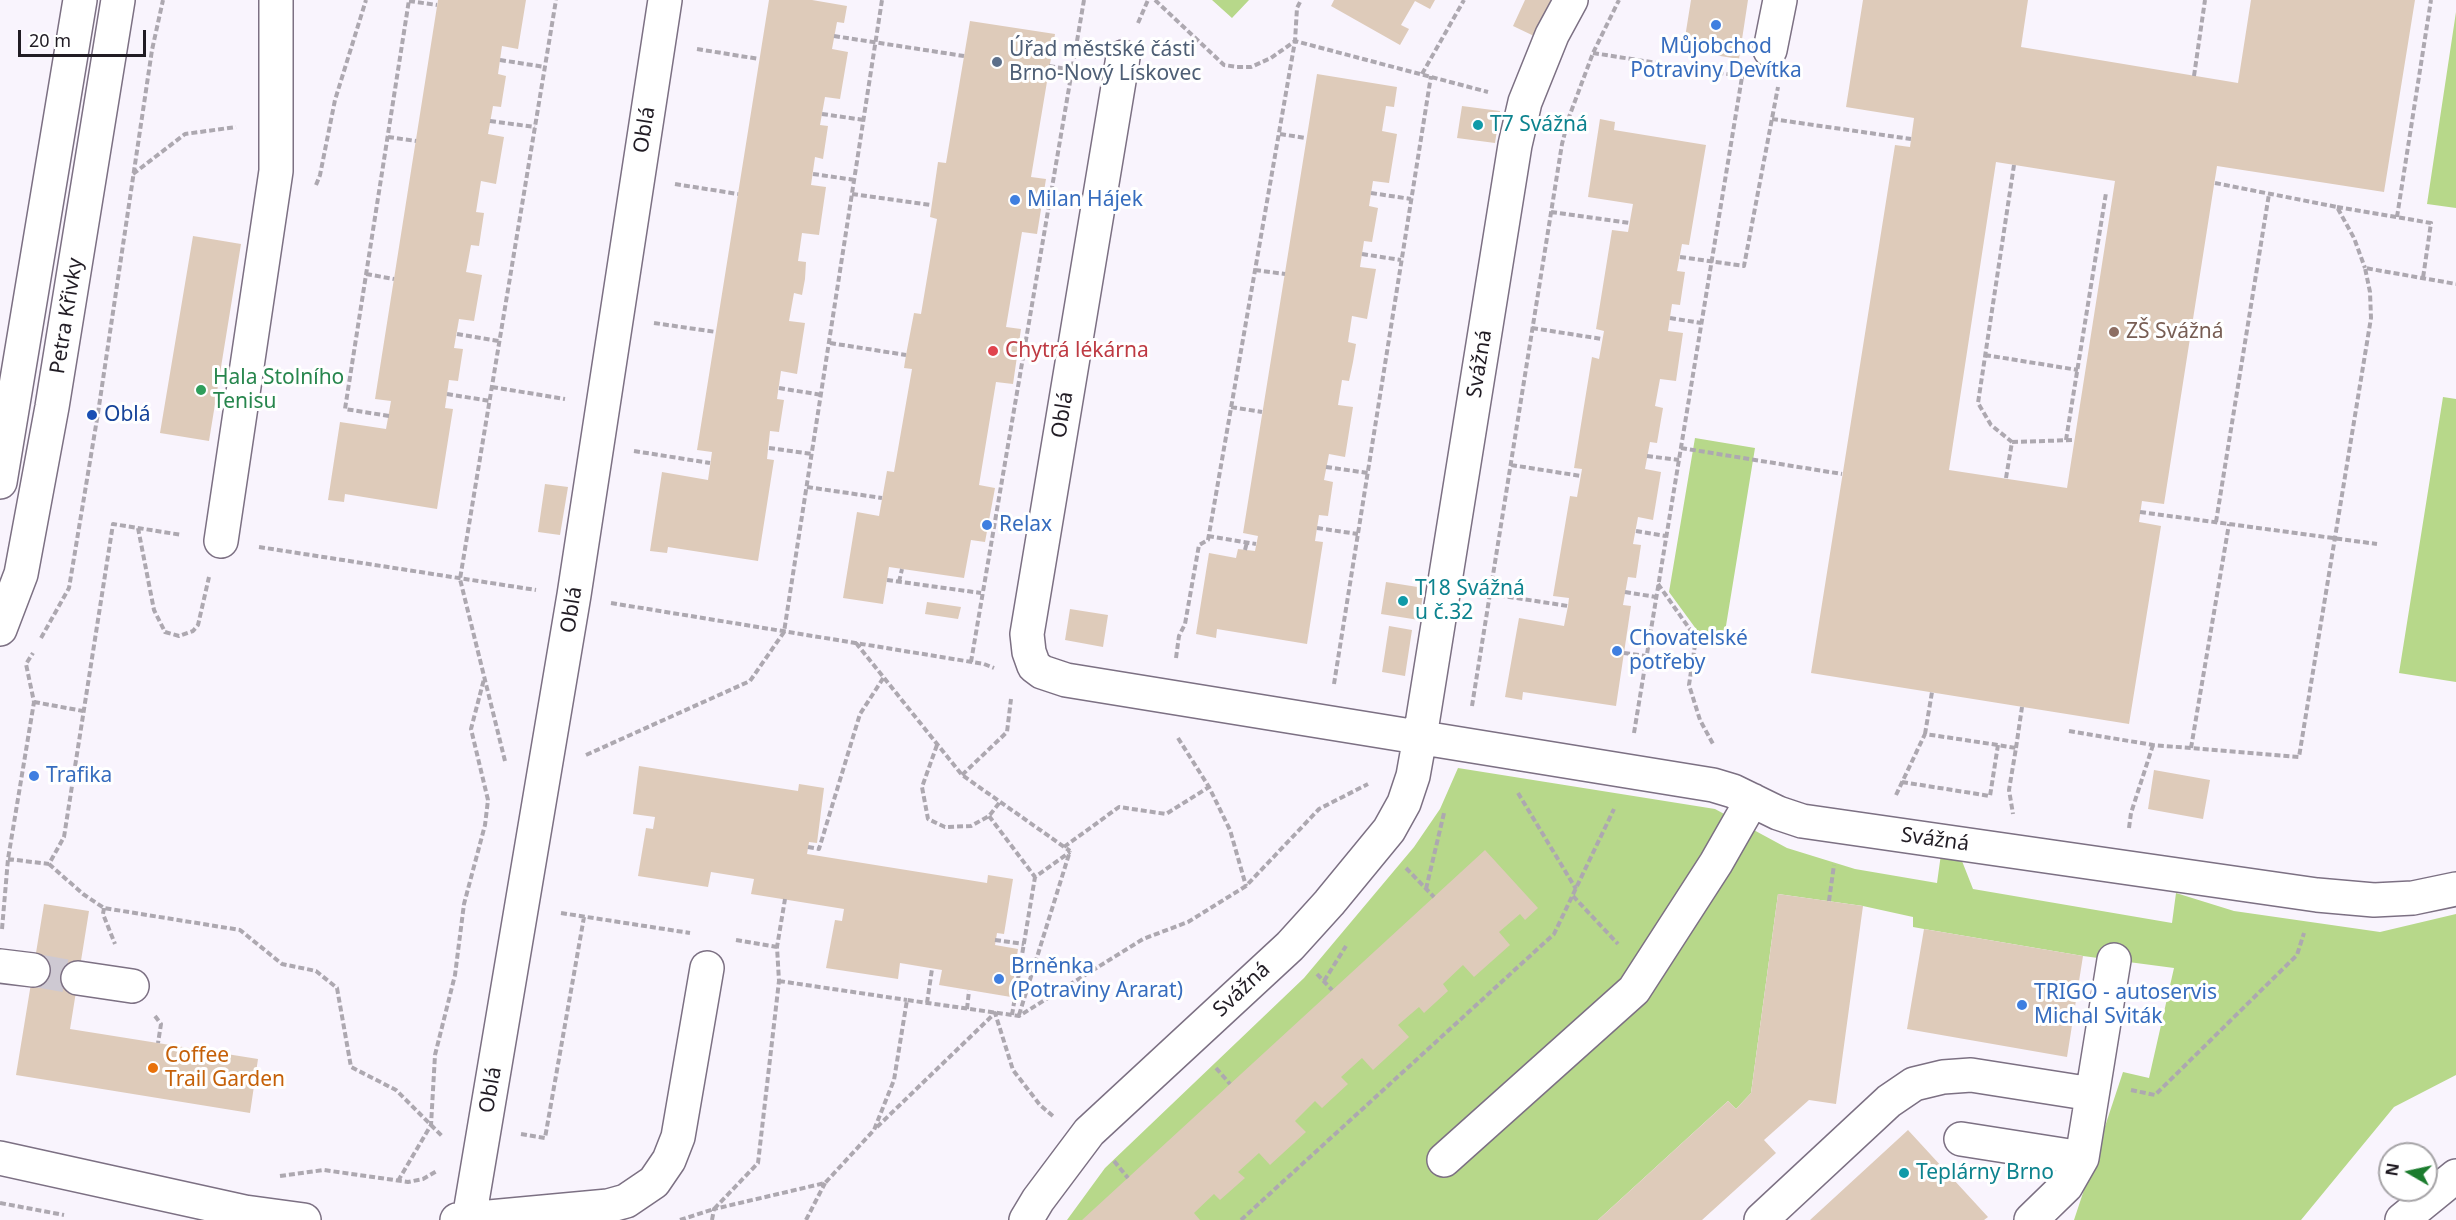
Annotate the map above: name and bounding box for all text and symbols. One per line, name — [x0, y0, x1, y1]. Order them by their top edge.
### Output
scale bar — [21, 18, 148, 56]
marker: Můjobchod Potraviny Devítka — [1709, 18, 1723, 32]
text: 20 m — [29, 28, 71, 52]
place label: Můjobchod Potraviny Devítka — [1630, 34, 1802, 84]
place label: Úřad městské části Brno-Nový Lískovec — [1009, 37, 1201, 87]
marker: Úřad městské části Brno-Nový Lískovec — [990, 55, 1004, 69]
street label: Oblá — [629, 105, 661, 155]
place label: T7 Svážná — [1490, 112, 1588, 138]
marker: T7 Svážná — [1471, 118, 1485, 132]
place label: Milan Hájek — [1027, 187, 1143, 213]
marker: Milan Hájek — [1008, 193, 1022, 207]
street label: Petra Křivky — [45, 256, 89, 376]
place label: ZŠ Svážná — [2126, 319, 2224, 345]
marker: ZŠ Svážná — [2107, 325, 2121, 339]
street label: Svážná — [1462, 328, 1498, 400]
place label: Chytrá lékárna — [1005, 338, 1149, 364]
marker: Chytrá lékárna — [986, 344, 1000, 358]
place label: Hala Stolního Tenisu — [213, 365, 344, 415]
marker: Hala Stolního Tenisu — [194, 383, 208, 397]
street label: Oblá — [1047, 390, 1079, 440]
place label: Oblá — [104, 402, 151, 428]
marker: Oblá — [85, 408, 99, 422]
place label: Relax — [999, 512, 1052, 538]
marker: Relax — [980, 518, 994, 532]
place label: T18 Svážná u č.32 — [1415, 576, 1525, 626]
street label: Oblá — [556, 585, 588, 635]
marker: T18 Svážná u č.32 — [1396, 594, 1410, 608]
place label: Chovatelské potřeby — [1629, 626, 1748, 676]
marker: Chovatelské potřeby — [1610, 644, 1624, 658]
place label: Trafika — [46, 763, 112, 789]
marker: Trafika — [27, 769, 41, 783]
street label: Svážná — [1899, 823, 1971, 857]
place label: Brněnka (Potraviny Ararat) — [1011, 954, 1183, 1004]
street label: Svážná — [1208, 957, 1276, 1023]
marker: Brněnka (Potraviny Ararat) — [992, 972, 1006, 986]
place label: TRIGO - autoservis Michal Sviták — [2034, 980, 2217, 1030]
marker: TRIGO - autoservis Michal Sviták — [2015, 998, 2029, 1012]
place label: Coffee Trail Garden — [165, 1043, 285, 1093]
marker: Coffee Trail Garden — [146, 1061, 160, 1075]
street label: Oblá — [475, 1065, 507, 1115]
north arrow — [2378, 1142, 2438, 1202]
place label: Teplárny Brno — [1916, 1160, 2054, 1186]
text: N — [2380, 1161, 2404, 1178]
marker: Teplárny Brno — [1897, 1166, 1911, 1180]

